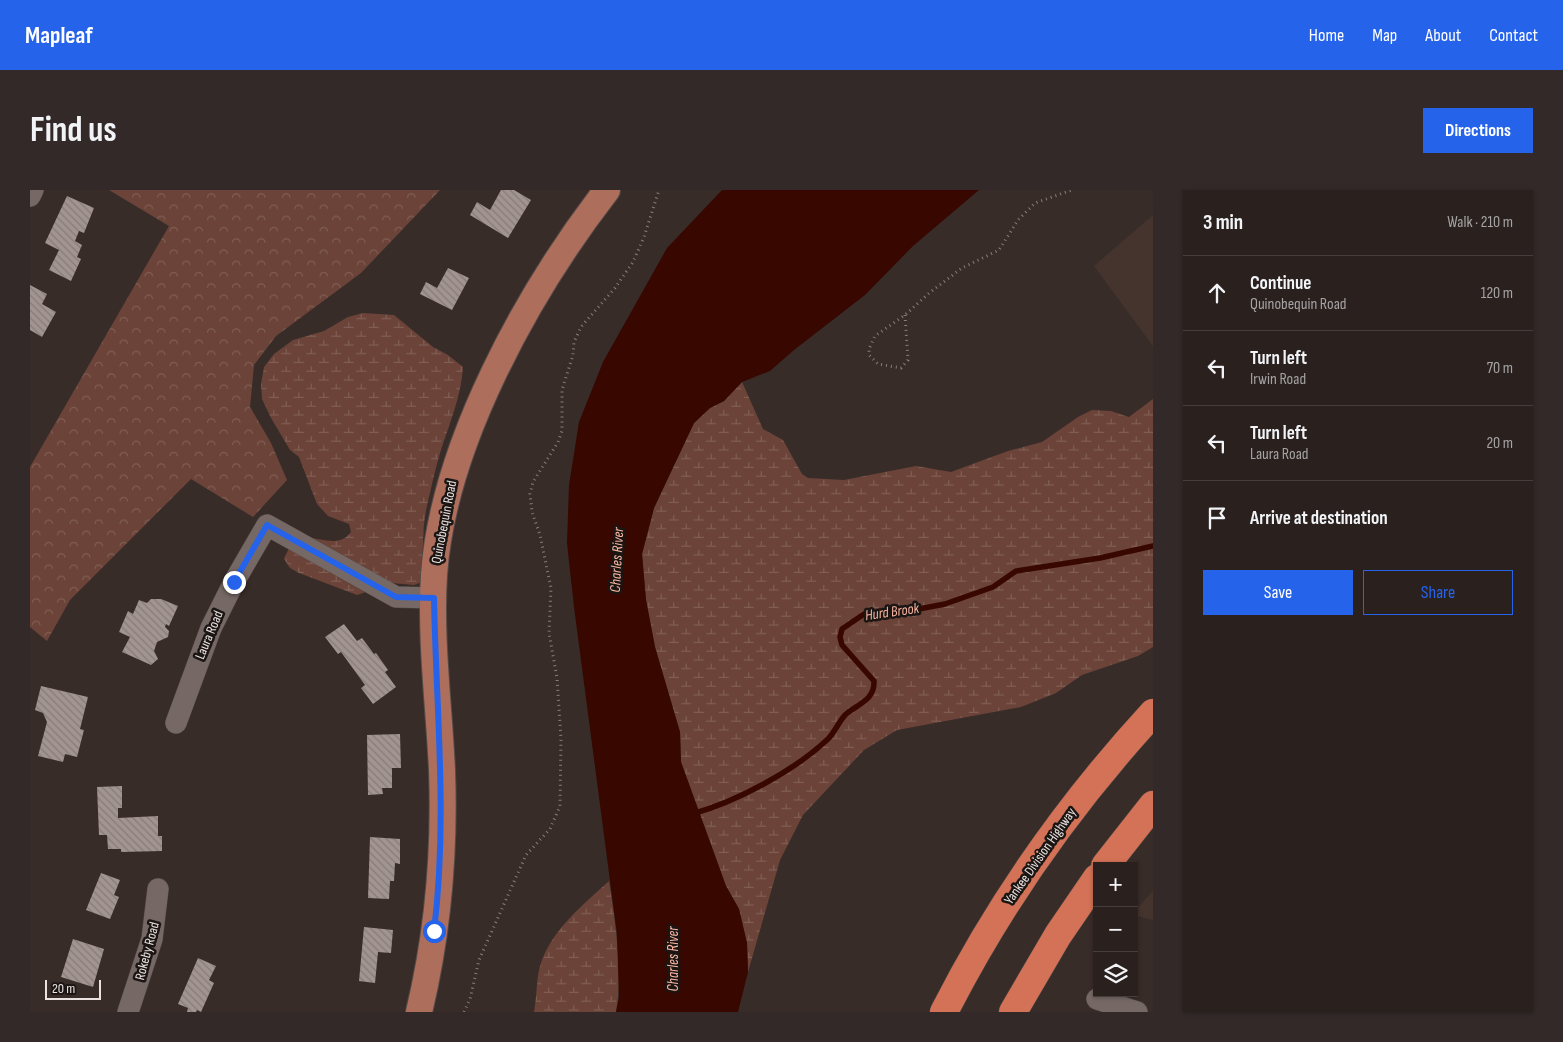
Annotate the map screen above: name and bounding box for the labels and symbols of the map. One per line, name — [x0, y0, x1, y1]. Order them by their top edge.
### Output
street label: Quinobequin Road — [428, 479, 460, 565]
water label: Charles River — [606, 526, 628, 593]
route end — [223, 571, 246, 594]
water label: Hurd Brook — [864, 599, 921, 625]
street label: Laura Road — [191, 608, 227, 662]
street label: Yankee Division Highway — [1000, 804, 1080, 908]
street label: Rokeby Road — [131, 920, 163, 982]
route start — [423, 920, 446, 943]
water label: Charles River — [664, 926, 683, 992]
scale bar — [45, 977, 101, 1000]

